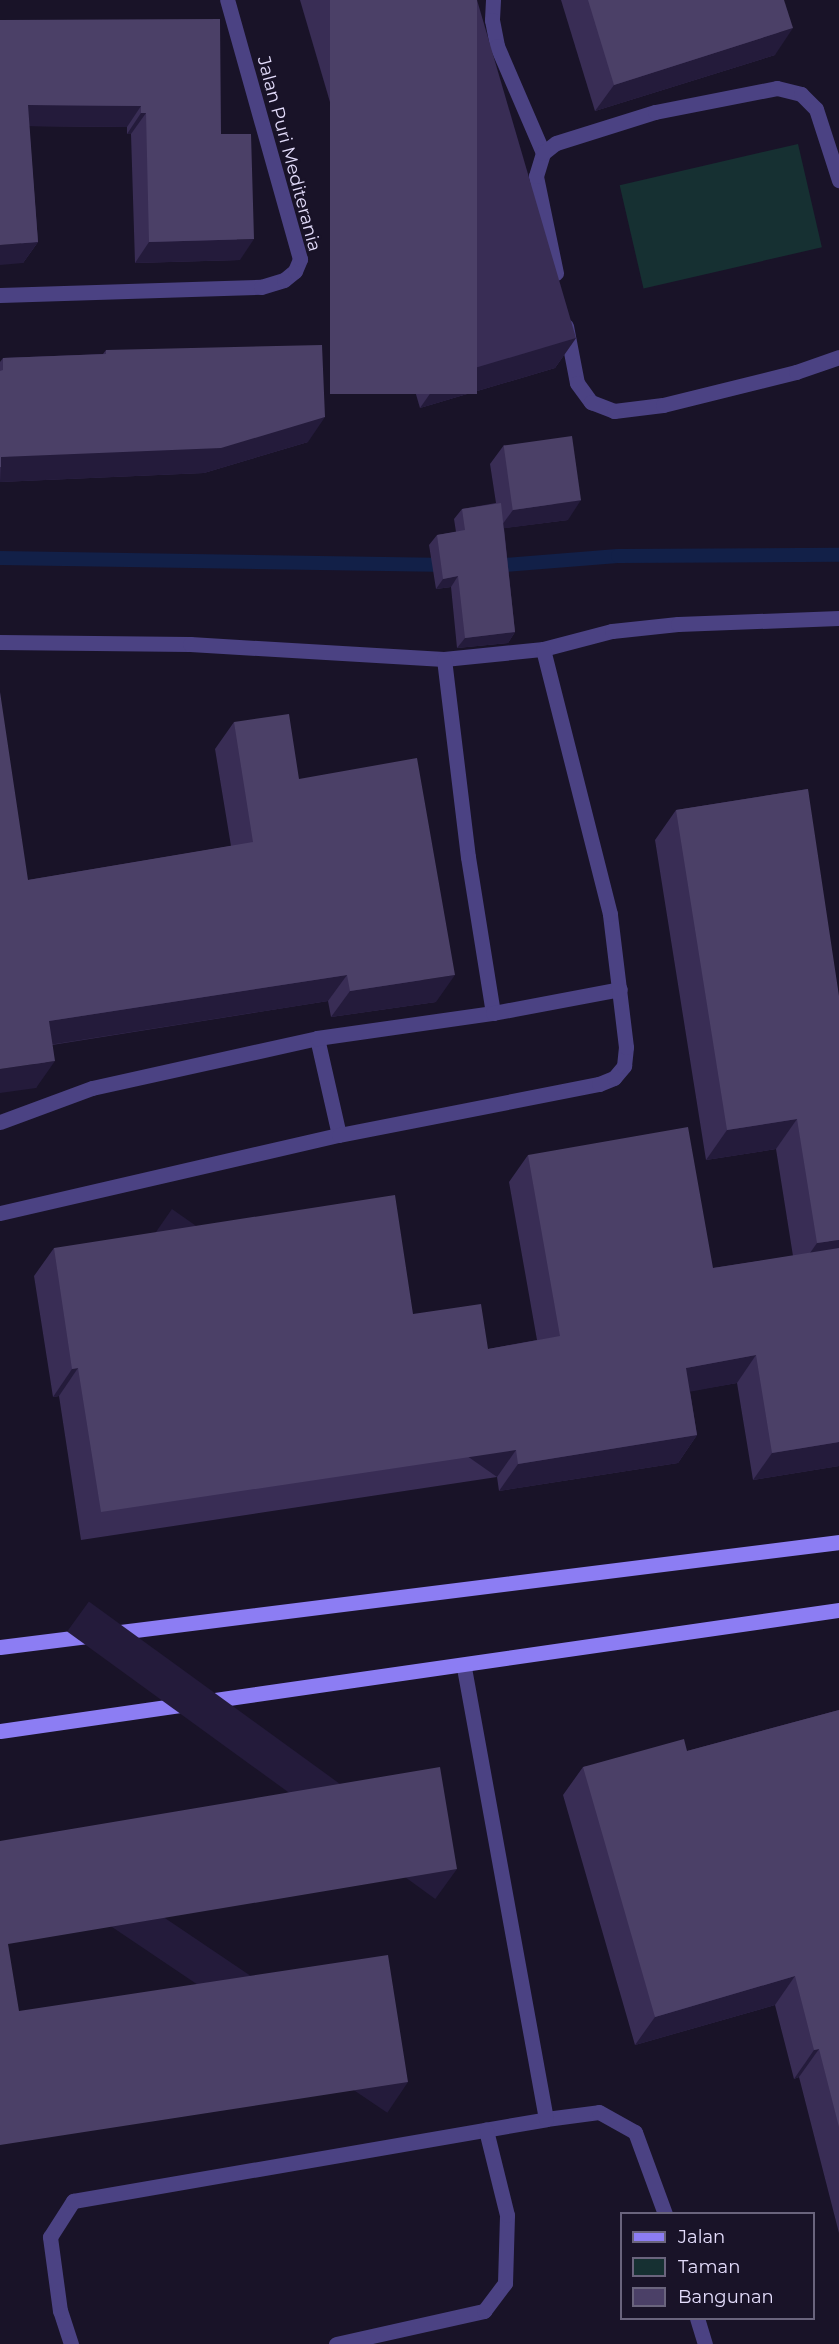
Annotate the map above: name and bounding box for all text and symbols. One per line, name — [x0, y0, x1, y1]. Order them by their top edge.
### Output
street label: Jalan Puri Mediterania — [253, 54, 325, 254]
legend — [620, 2212, 815, 2320]
text: Jalan — [678, 2226, 725, 2248]
text: Taman — [678, 2256, 740, 2278]
text: Bangunan — [678, 2286, 774, 2308]

